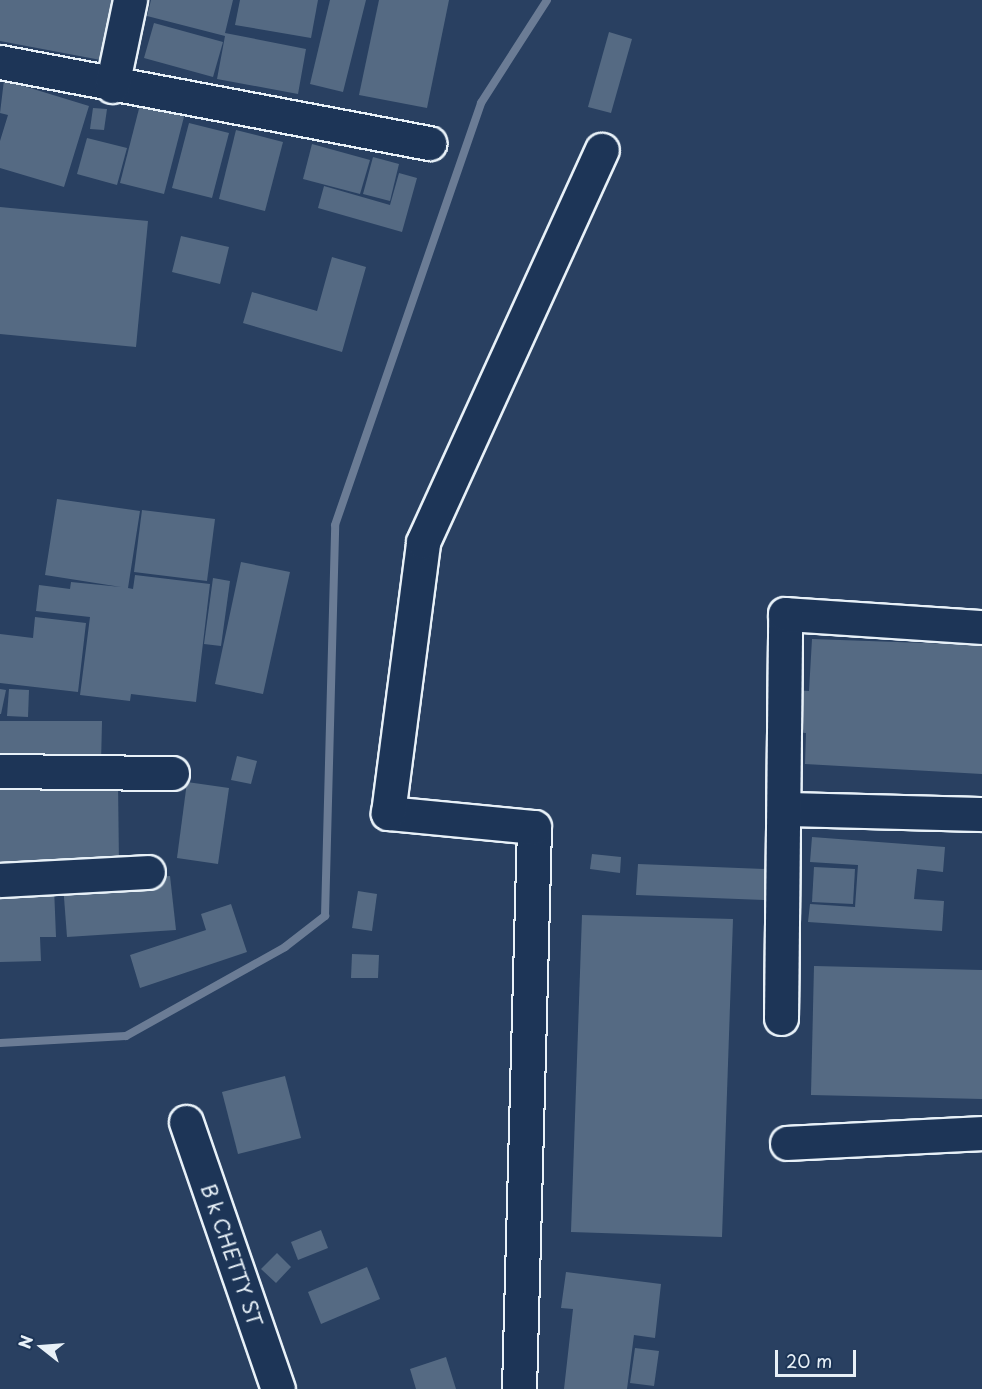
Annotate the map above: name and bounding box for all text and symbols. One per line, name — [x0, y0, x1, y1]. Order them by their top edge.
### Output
street label: B k CHETTY ST — [196, 1178, 268, 1332]
north arrow — [12, 1317, 72, 1377]
text: N — [11, 1332, 38, 1351]
scale bar — [778, 1338, 859, 1376]
text: 20 m — [786, 1347, 832, 1374]

